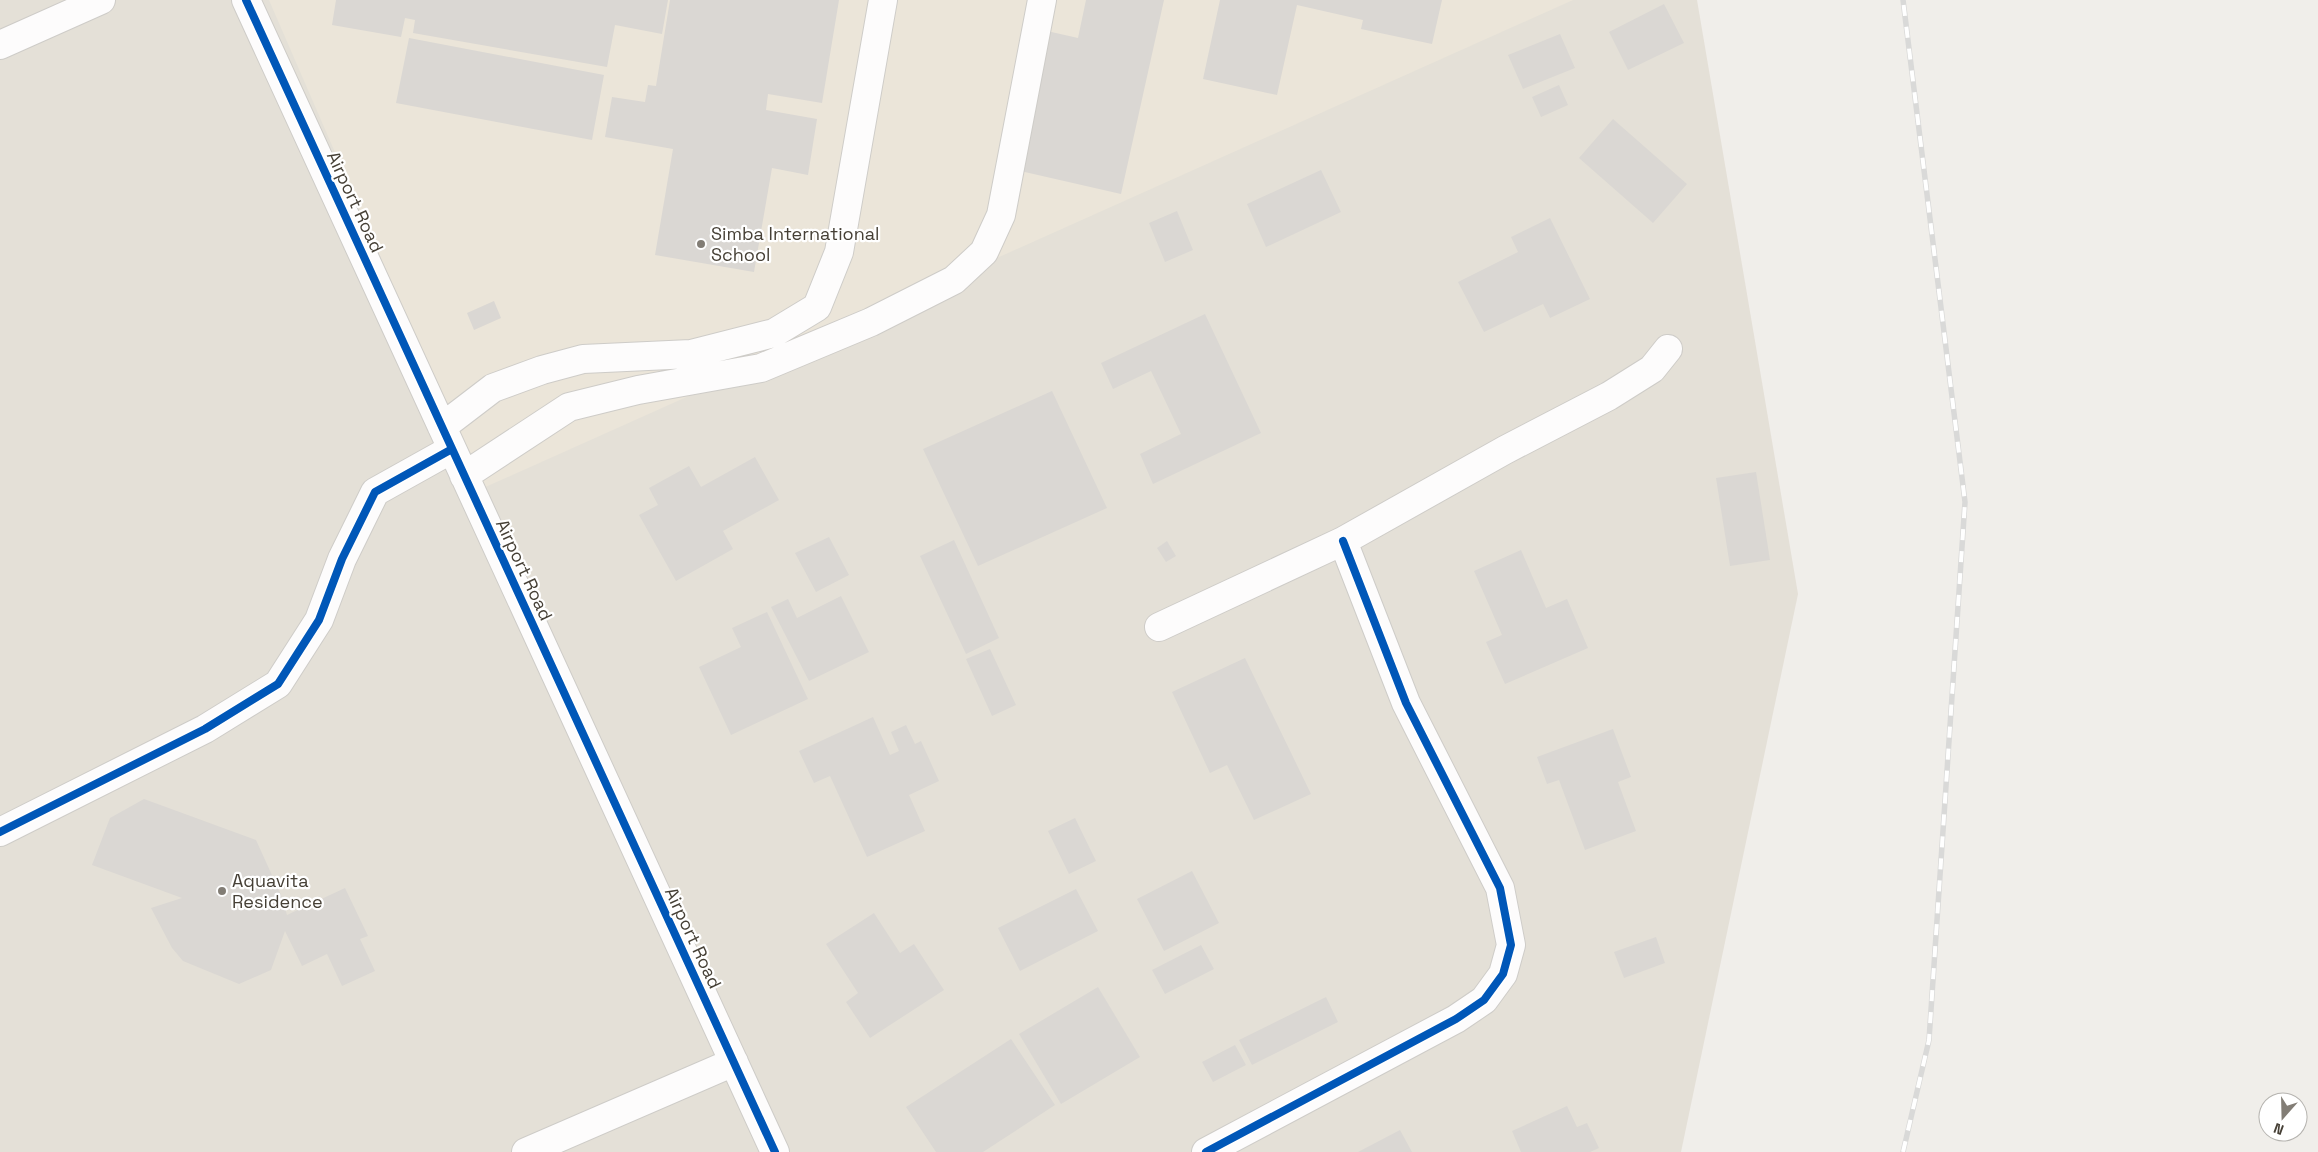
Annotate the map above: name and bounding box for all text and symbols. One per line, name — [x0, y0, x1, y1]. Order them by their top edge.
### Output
street label: Airport Road — [322, 147, 389, 256]
place label: Simba International School — [711, 222, 879, 266]
marker: Simba International School — [695, 238, 707, 250]
street label: Airport Road — [491, 515, 558, 624]
place label: Aquavita Residence — [232, 869, 323, 913]
street label: Airport Road — [660, 883, 727, 992]
marker: Aquavita Residence — [216, 885, 228, 897]
north arrow — [2258, 1092, 2308, 1142]
text: N — [2271, 1119, 2286, 1139]

